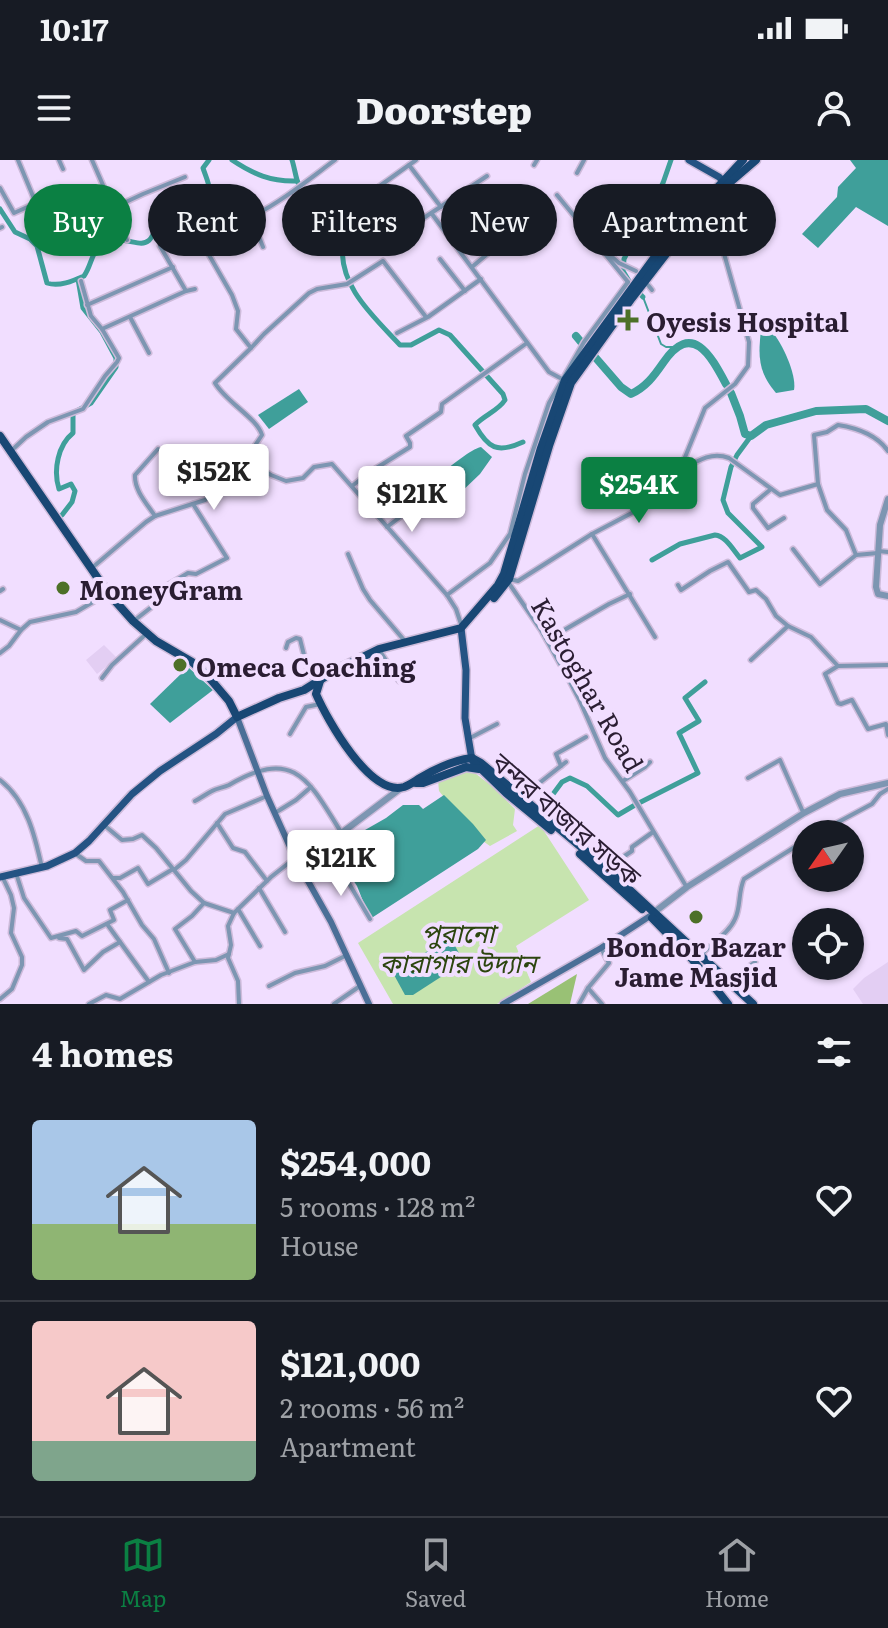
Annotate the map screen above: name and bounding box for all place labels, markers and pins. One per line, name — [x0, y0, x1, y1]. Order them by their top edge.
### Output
place label: Oyesis Hospital — [646, 301, 849, 340]
marker: Oyesis Hospital — [617, 309, 639, 331]
pin: $152K — [158, 444, 270, 512]
pin: $254K — [583, 457, 695, 525]
pin: $121K — [356, 466, 468, 534]
place label: MoneyGram — [79, 569, 243, 608]
marker: MoneyGram — [54, 579, 72, 597]
place label: Omeca Coaching — [196, 646, 416, 685]
marker: Omeca Coaching — [171, 656, 189, 674]
pin: $121K — [285, 830, 397, 898]
marker: Bondor Bazar Jame Masjid — [687, 908, 705, 926]
place label: Bondor Bazar Jame Masjid — [606, 926, 786, 995]

